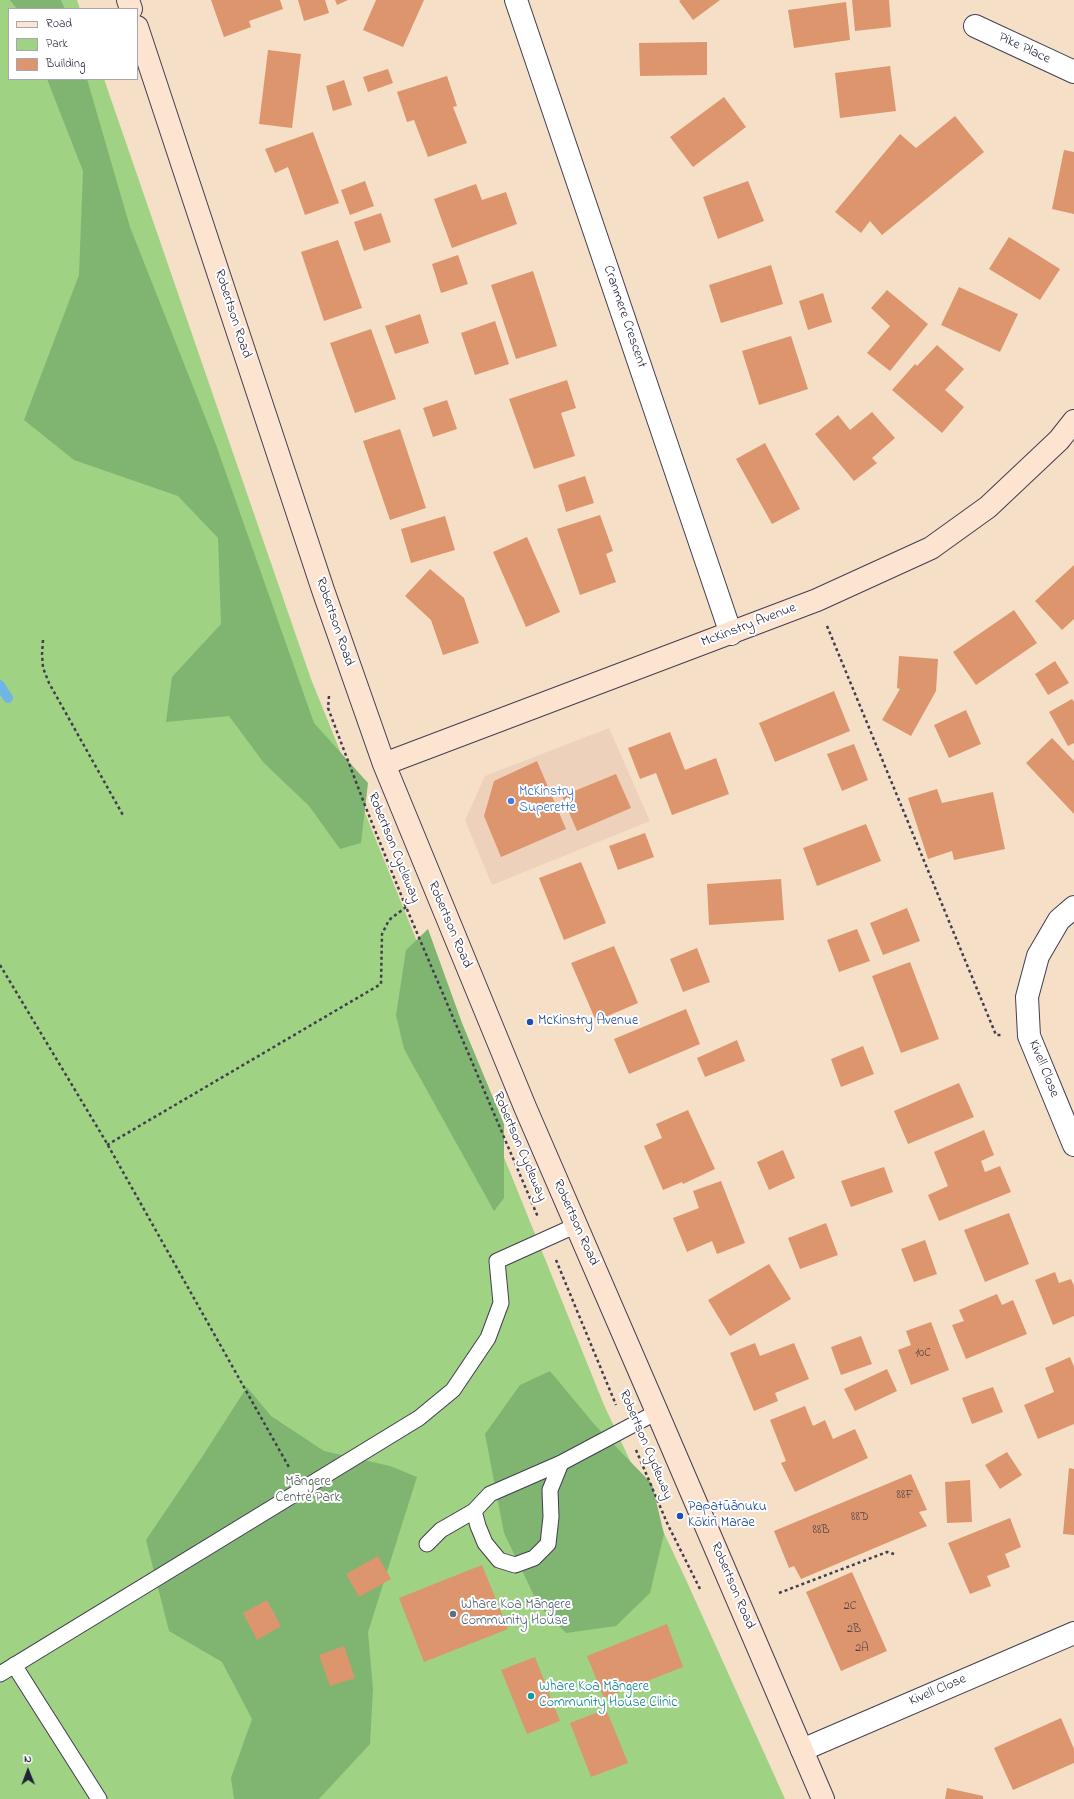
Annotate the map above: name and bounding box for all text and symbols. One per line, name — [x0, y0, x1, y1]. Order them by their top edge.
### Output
legend — [8, 8, 138, 80]
text: Road — [46, 15, 72, 33]
street label: Pike Place — [995, 30, 1053, 68]
text: Park — [46, 35, 68, 53]
text: Building — [46, 55, 85, 73]
street label: Cranmere Crescent — [599, 264, 649, 370]
street label: Robertson Road — [210, 267, 254, 361]
street label: Robertson Road — [311, 576, 357, 668]
street label: McKinstry Avenue — [699, 600, 799, 652]
place label: McKinstry Superette — [519, 785, 576, 818]
street label: Robertson Cycleway — [363, 790, 423, 906]
marker: McKinstry Superette — [506, 796, 516, 806]
street label: Robertson Road — [423, 879, 475, 971]
place label: McKinstry Avenue — [538, 1014, 638, 1030]
marker: McKinstry Avenue — [525, 1017, 535, 1027]
street label: Kivell Close — [1024, 1038, 1062, 1100]
street label: Robertson Cycleway — [488, 1090, 550, 1204]
street label: Robertson Road — [549, 1177, 601, 1269]
house number: 10C — [915, 1347, 931, 1361]
street label: Robertson Cycleway — [614, 1388, 676, 1502]
park label: Māngere Centre Park — [276, 1475, 340, 1508]
house number: 88F — [897, 1489, 913, 1503]
place label: Papatūānuku Kōkiri Marae — [688, 1500, 767, 1532]
marker: Papatūānuku Kōkiri Marae — [675, 1511, 685, 1521]
house number: 88D — [851, 1511, 869, 1525]
house number: 88B — [812, 1524, 830, 1538]
street label: Robertson Road — [706, 1540, 758, 1632]
place label: Whare Koa Māngere Community House — [461, 1598, 571, 1630]
house number: 2C — [844, 1600, 856, 1614]
marker: Whare Koa Māngere Community House — [448, 1609, 458, 1619]
house number: 2B — [847, 1623, 861, 1637]
house number: 2A — [855, 1642, 869, 1656]
street label: Kivell Close — [907, 1671, 969, 1711]
place label: Whare Koa Māngere Community House Clinic — [539, 1680, 678, 1712]
marker: Whare Koa Māngere Community House Clinic — [526, 1691, 536, 1701]
north arrow — [8, 1751, 48, 1791]
text: N — [24, 1751, 32, 1767]

